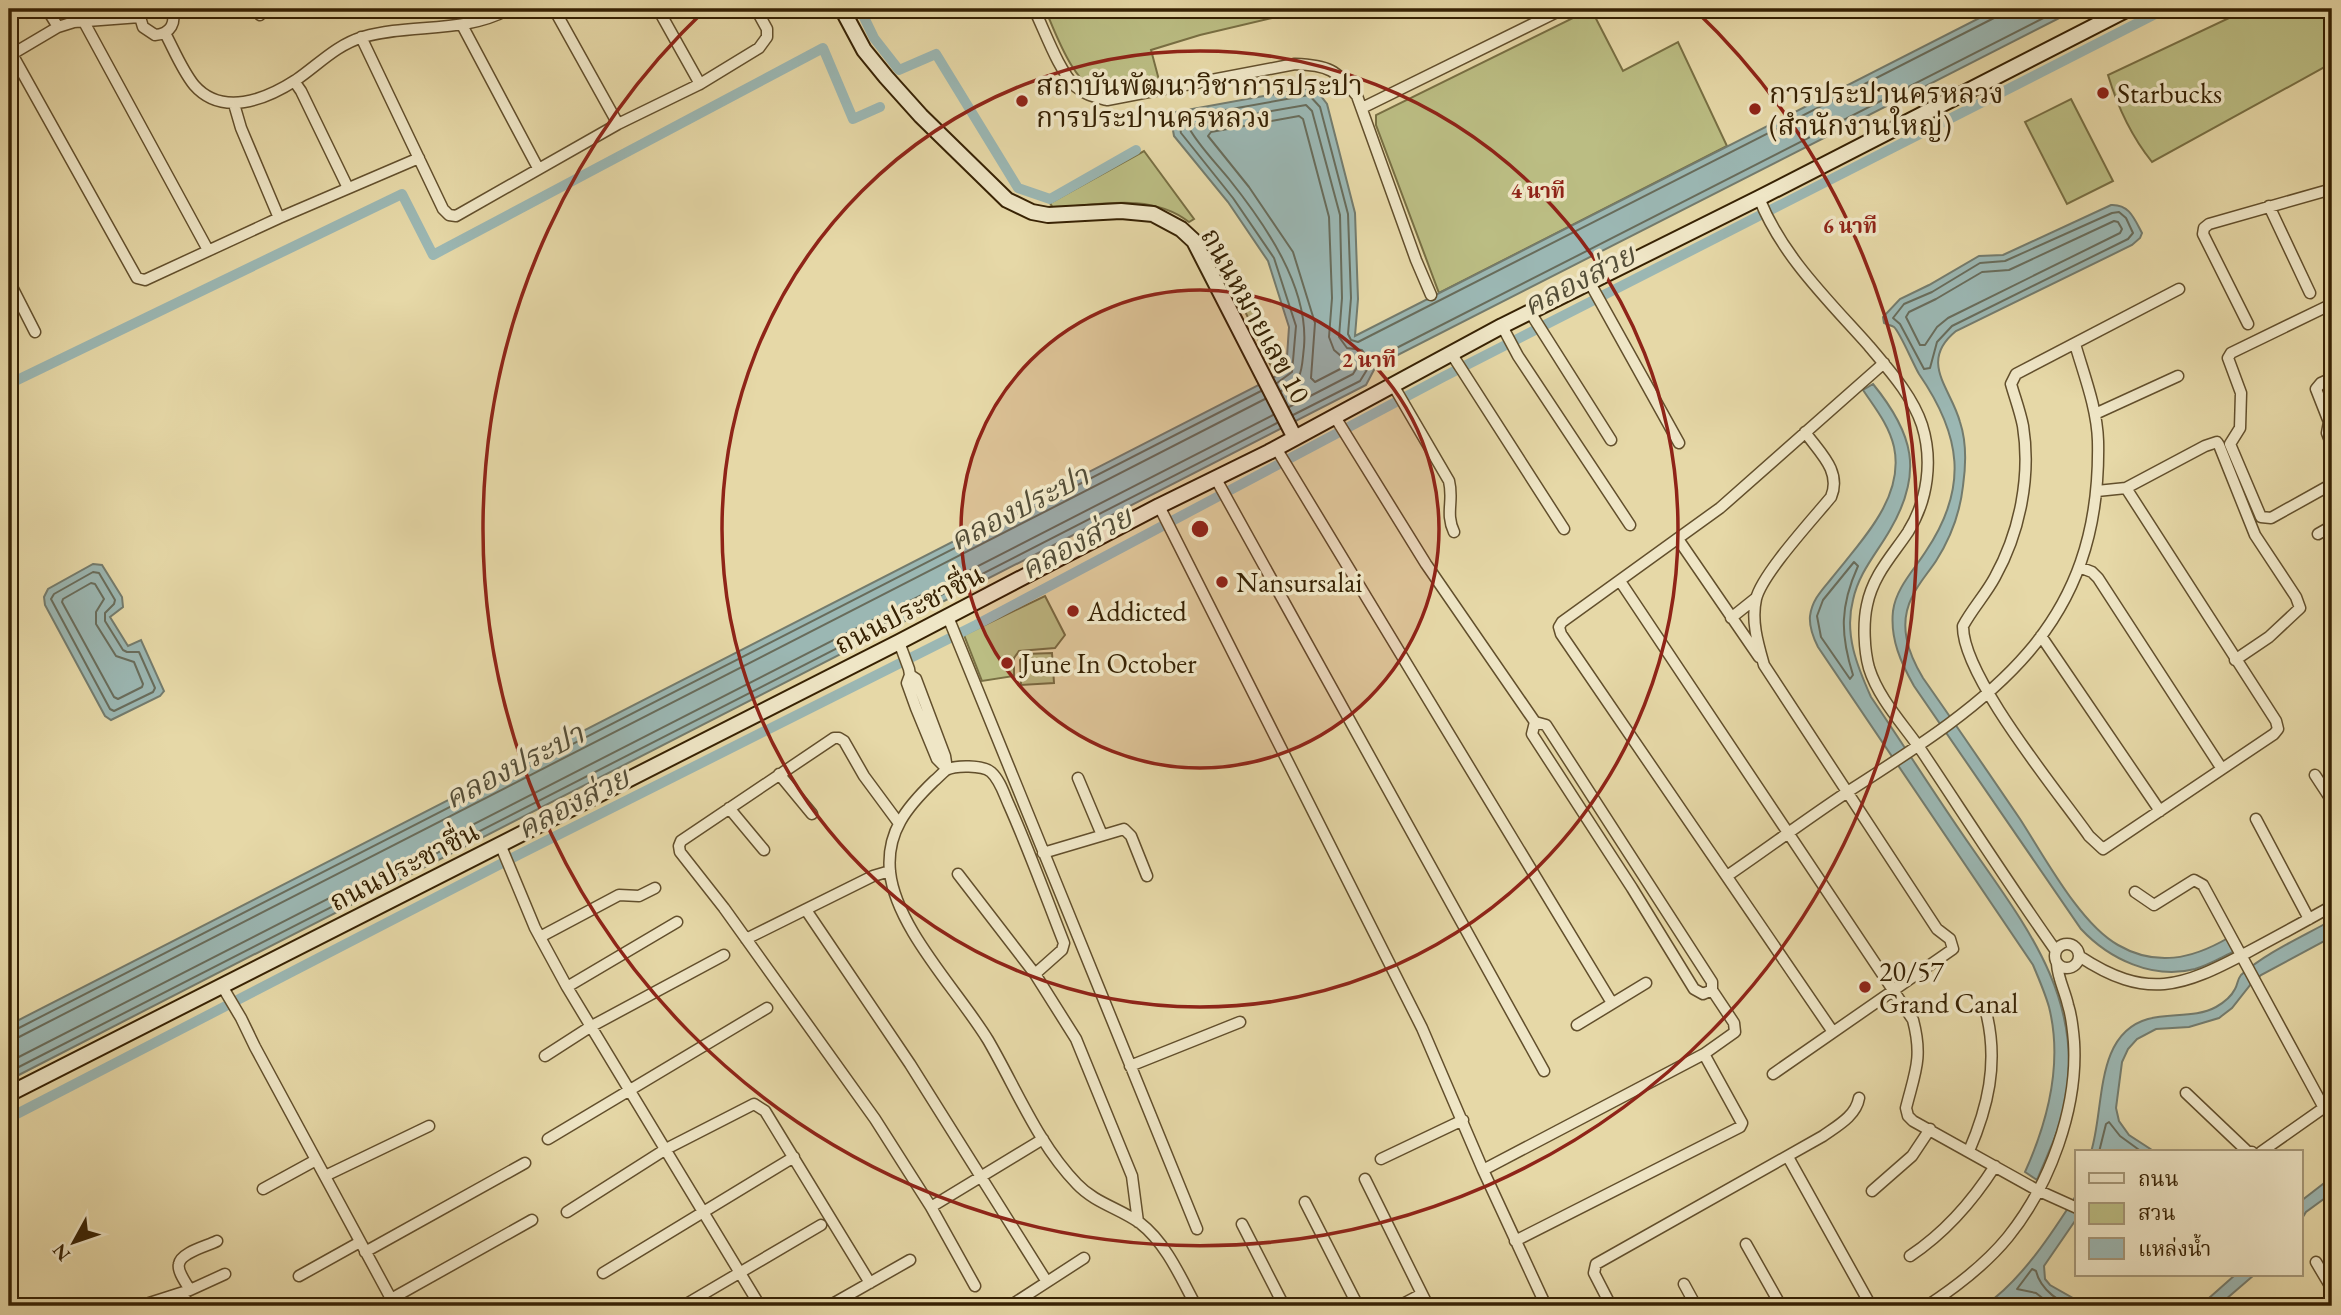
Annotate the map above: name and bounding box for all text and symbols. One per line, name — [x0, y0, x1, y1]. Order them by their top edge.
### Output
place label: สถาบันพัฒนาวิชาการประปา การประปานครหลวง — [1036, 67, 1363, 135]
place label: การประปานครหลวง (สำนักงานใหญ่) — [1769, 75, 2003, 143]
place label: Starbucks — [2117, 75, 2222, 111]
marker: Starbucks — [2095, 85, 2111, 101]
marker: สถาบันพัฒนาวิชาการประปา การประปานครหลวง — [1014, 93, 1030, 109]
marker: การประปานครหลวง (สำนักงานใหญ่) — [1747, 101, 1763, 117]
text: 4 นาที — [1511, 177, 1565, 204]
text: 6 นาที — [1823, 212, 1877, 239]
street label: ถนนหมายเลข 10 — [1193, 221, 1319, 409]
water label: คลองส่วย — [1516, 234, 1644, 324]
text: 2 นาที — [1342, 346, 1396, 373]
water label: คลองประปา — [942, 455, 1096, 559]
water label: คลองส่วย — [1013, 496, 1140, 588]
centre of rings — [1188, 517, 1212, 541]
street label: ถนนประชาชื่น — [827, 554, 990, 662]
place label: Nansursalai — [1236, 564, 1362, 600]
marker: Nansursalai — [1214, 574, 1230, 590]
place label: Addicted — [1086, 593, 1187, 629]
marker: Addicted — [1065, 603, 1081, 619]
place label: June In October — [1019, 645, 1197, 681]
marker: June In October — [999, 655, 1015, 671]
water label: คลองประปา — [437, 713, 591, 817]
water label: คลองส่วย — [510, 757, 638, 847]
street label: ถนนประชาชื่น — [322, 811, 485, 919]
place label: 20/57 Grand Canal — [1879, 953, 2018, 1021]
marker: 20/57 Grand Canal — [1857, 979, 1873, 995]
legend — [2075, 1150, 2302, 1276]
text: ถนน — [2138, 1165, 2179, 1192]
text: สวน — [2138, 1199, 2176, 1226]
north arrow — [38, 1206, 108, 1276]
text: แหล่งน้ำ — [2138, 1233, 2211, 1262]
text: N — [46, 1238, 76, 1267]

